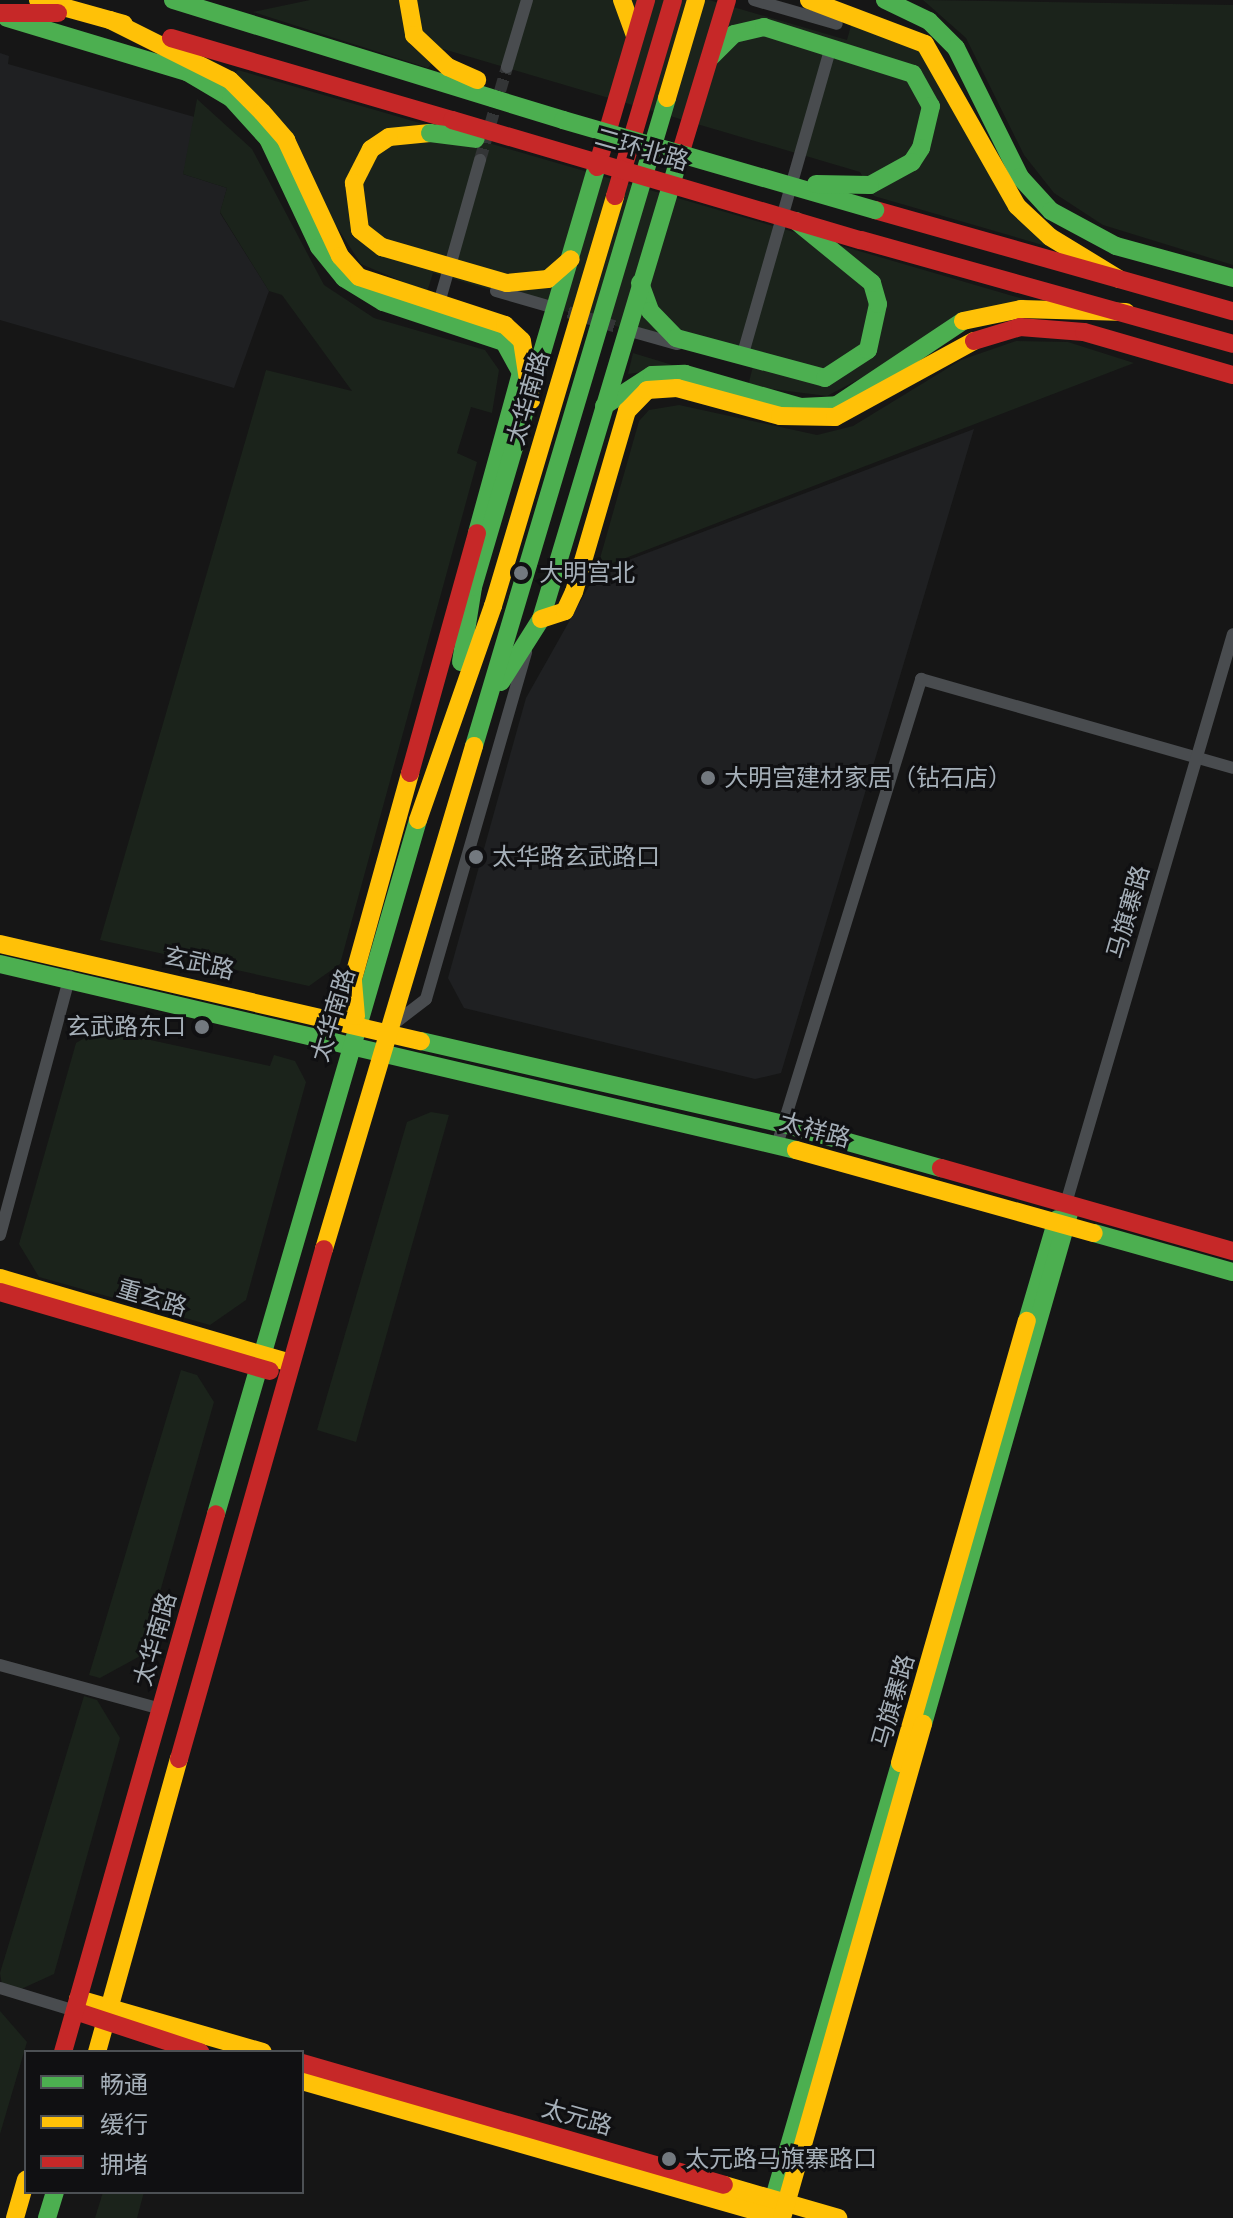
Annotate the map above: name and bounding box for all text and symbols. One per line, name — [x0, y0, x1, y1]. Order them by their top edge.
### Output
street label: 二环北路 — [592, 122, 692, 176]
street label: 太华南路 — [501, 348, 555, 448]
place label: 大明宫北 — [539, 559, 635, 587]
marker: 大明宫北 — [510, 562, 532, 584]
place label: 大明宫建材家居（钻石店） — [724, 764, 1012, 792]
marker: 大明宫建材家居（钻石店） — [699, 769, 717, 787]
place label: 太华路玄武路口 — [492, 843, 660, 871]
marker: 太华路玄武路口 — [467, 848, 485, 866]
street label: 马旗寨路 — [1101, 862, 1155, 962]
street label: 玄武路 — [161, 941, 237, 985]
street label: 太华南路 — [305, 965, 361, 1065]
place label: 玄武路东口 — [66, 1013, 186, 1041]
marker: 玄武路东口 — [193, 1018, 211, 1036]
street label: 太祥路 — [776, 1107, 854, 1153]
street label: 重玄路 — [113, 1274, 191, 1322]
street label: 太华南路 — [128, 1589, 182, 1689]
street label: 马旗寨路 — [866, 1651, 920, 1751]
legend — [24, 2050, 304, 2194]
text: 畅通 — [100, 2069, 148, 2099]
street label: 太元路 — [538, 2093, 616, 2141]
text: 缓行 — [100, 2109, 148, 2139]
place label: 太元路马旗寨路口 — [685, 2145, 877, 2173]
text: 拥堵 — [100, 2149, 148, 2179]
marker: 太元路马旗寨路口 — [660, 2150, 678, 2168]

